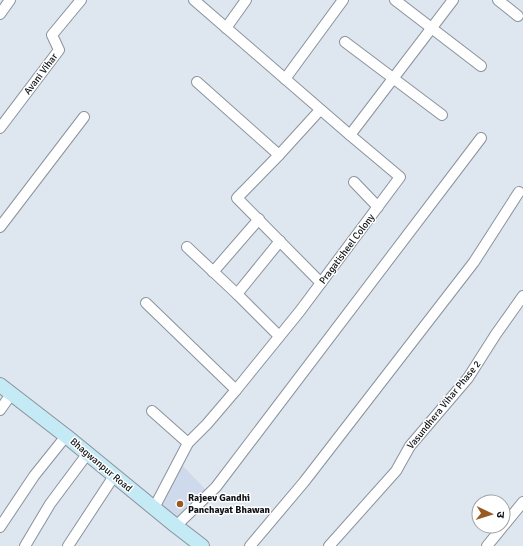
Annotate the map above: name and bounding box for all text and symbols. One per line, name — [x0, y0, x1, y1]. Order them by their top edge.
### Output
street label: Avani Vihar — [22, 51, 61, 97]
street label: Pragatisheel Colony — [317, 211, 378, 286]
street label: Vasundhera Vihar Phase 2 — [405, 358, 483, 452]
street label: Bhagwanpur Road — [67, 435, 135, 495]
place label: Rajeev Gandhi Panchayat Bhawan — [188, 492, 271, 516]
north arrow — [471, 494, 511, 534]
marker: Rajeev Gandhi Panchayat Bhawan — [175, 499, 185, 509]
text: उ — [494, 511, 507, 519]

